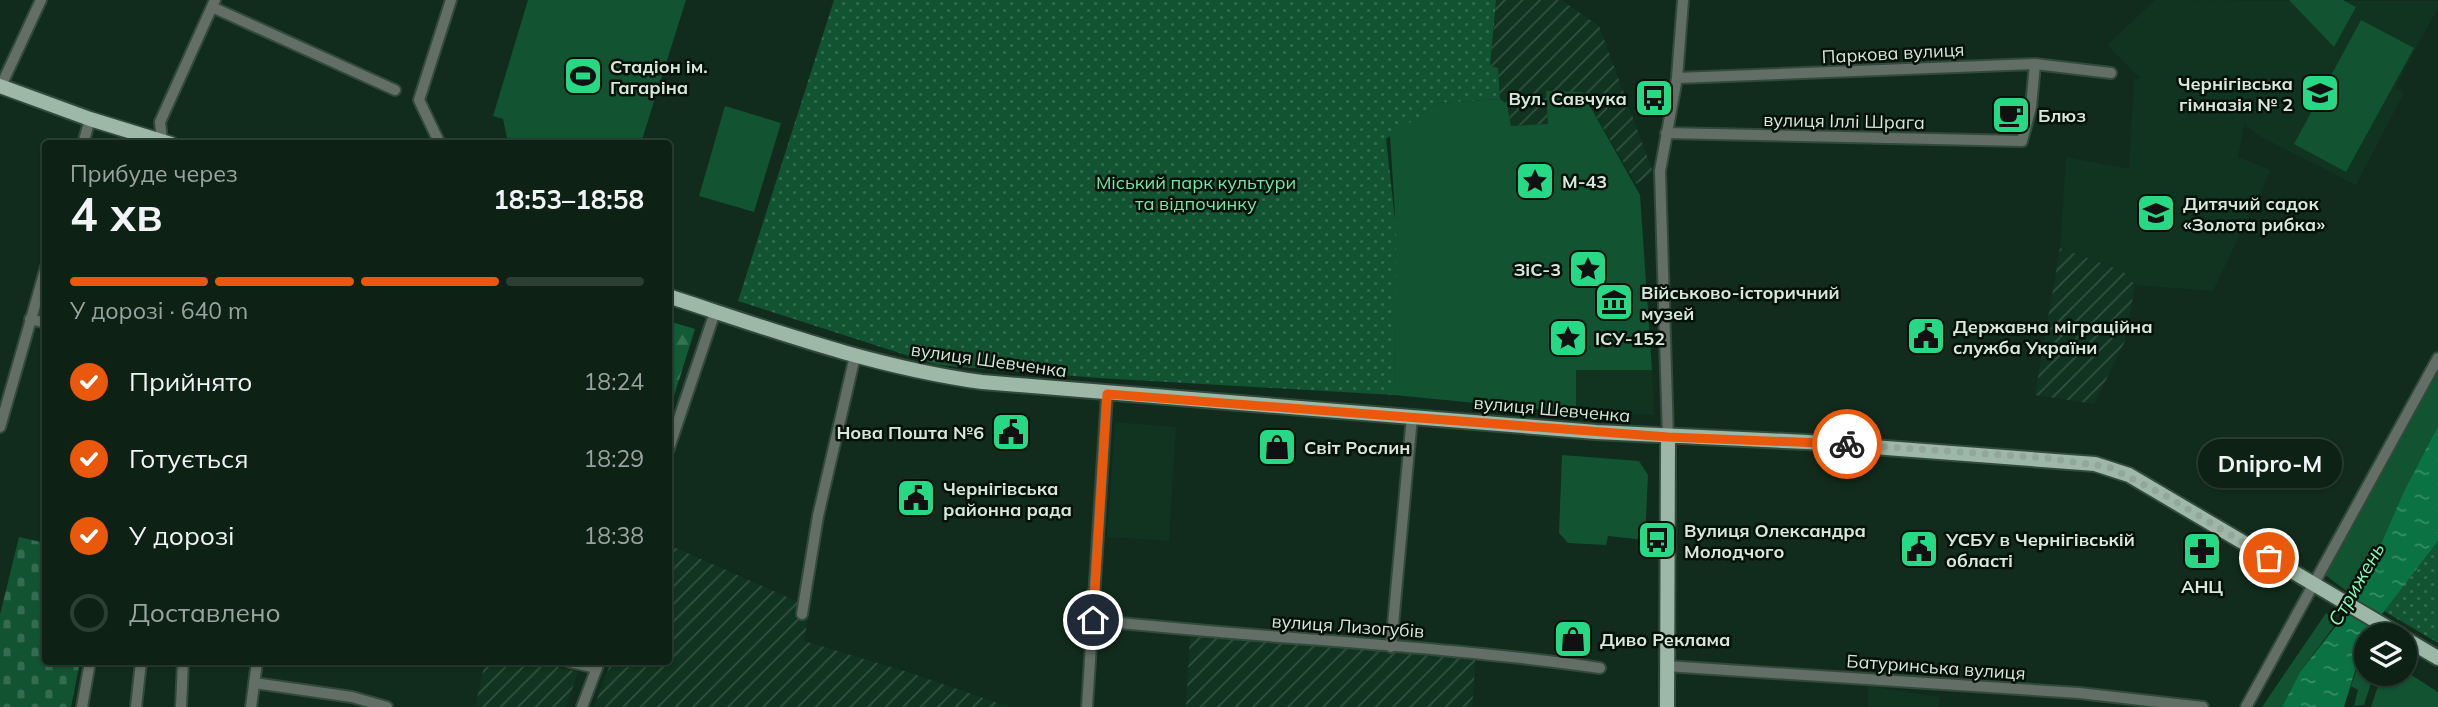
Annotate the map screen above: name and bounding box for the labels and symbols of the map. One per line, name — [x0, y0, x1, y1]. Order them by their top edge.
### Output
street label: Паркова вулиця — [1821, 38, 1965, 68]
sports icon: Стадіон ім. Гагаріна — [562, 55, 604, 97]
place label: Стадіон ім. Гагаріна — [610, 55, 708, 99]
place label: Чернігівська гімназія № 2 — [2178, 72, 2293, 116]
school or university icon: Чернігівська гімназія № 2 — [2299, 72, 2341, 114]
bus stop icon: Вул. Савчука — [1633, 77, 1675, 119]
place label: Вул. Савчука — [1508, 87, 1627, 110]
cafe icon: Блюз — [1990, 94, 2032, 136]
place label: Блюз — [2038, 104, 2086, 127]
street label: вулиця Іллі Шрага — [1763, 108, 1925, 134]
place icon: М-43 — [1514, 160, 1556, 202]
place label: М-43 — [1562, 170, 1607, 193]
park label: Міський парк культури та відпочинку — [1096, 171, 1296, 215]
school or university icon: Дитячий садок «Золота рибка» — [2135, 192, 2177, 234]
place label: Дитячий садок «Золота рибка» — [2183, 192, 2325, 236]
place icon: ЗіС-3 — [1567, 248, 1609, 290]
place label: ЗіС-3 — [1514, 258, 1561, 281]
museum icon: Військово-історичний музей — [1593, 281, 1635, 323]
place label: Військово-історичний музей — [1641, 281, 1840, 325]
public building icon: Державна міграційна служба України — [1905, 315, 1947, 357]
place label: Державна міграційна служба України — [1953, 315, 2153, 359]
place icon: ІСУ-152 — [1547, 317, 1589, 359]
place label: ІСУ-152 — [1595, 327, 1665, 350]
street label: вулиця Шевченка — [910, 338, 1068, 382]
street label: вулиця Шевченка — [1473, 391, 1631, 427]
courier — [1812, 409, 1882, 479]
public building icon: Нова Пошта №6 — [990, 411, 1032, 453]
place label: Нова Пошта №6 — [836, 421, 984, 444]
shop icon: Світ Рослин — [1256, 426, 1298, 468]
place label: Світ Рослин — [1304, 436, 1410, 459]
callout: Dnipro-M — [2197, 439, 2341, 488]
public building icon: Чернігівська районна рада — [895, 477, 937, 519]
place label: Чернігівська районна рада — [943, 477, 1072, 521]
bus stop icon: Вулиця Олександра Молодчого — [1636, 519, 1678, 561]
place label: Вулиця Олександра Молодчого — [1684, 519, 1866, 563]
public building icon: УСБУ в Чернігівській області — [1898, 528, 1940, 570]
place label: УСБУ в Чернігівській області — [1945, 528, 2135, 572]
pin — [2239, 528, 2299, 588]
pharmacy icon: АНЦ — [2181, 530, 2223, 572]
water label: Стрижень — [2323, 538, 2389, 630]
place label: АНЦ — [2181, 575, 2223, 598]
pin — [1063, 590, 1123, 650]
street label: вулиця Лизогубів — [1271, 609, 1425, 643]
shop icon: Диво Реклама — [1552, 618, 1594, 660]
place label: Диво Реклама — [1600, 628, 1731, 651]
street label: Батуринська вулиця — [1846, 649, 2026, 685]

